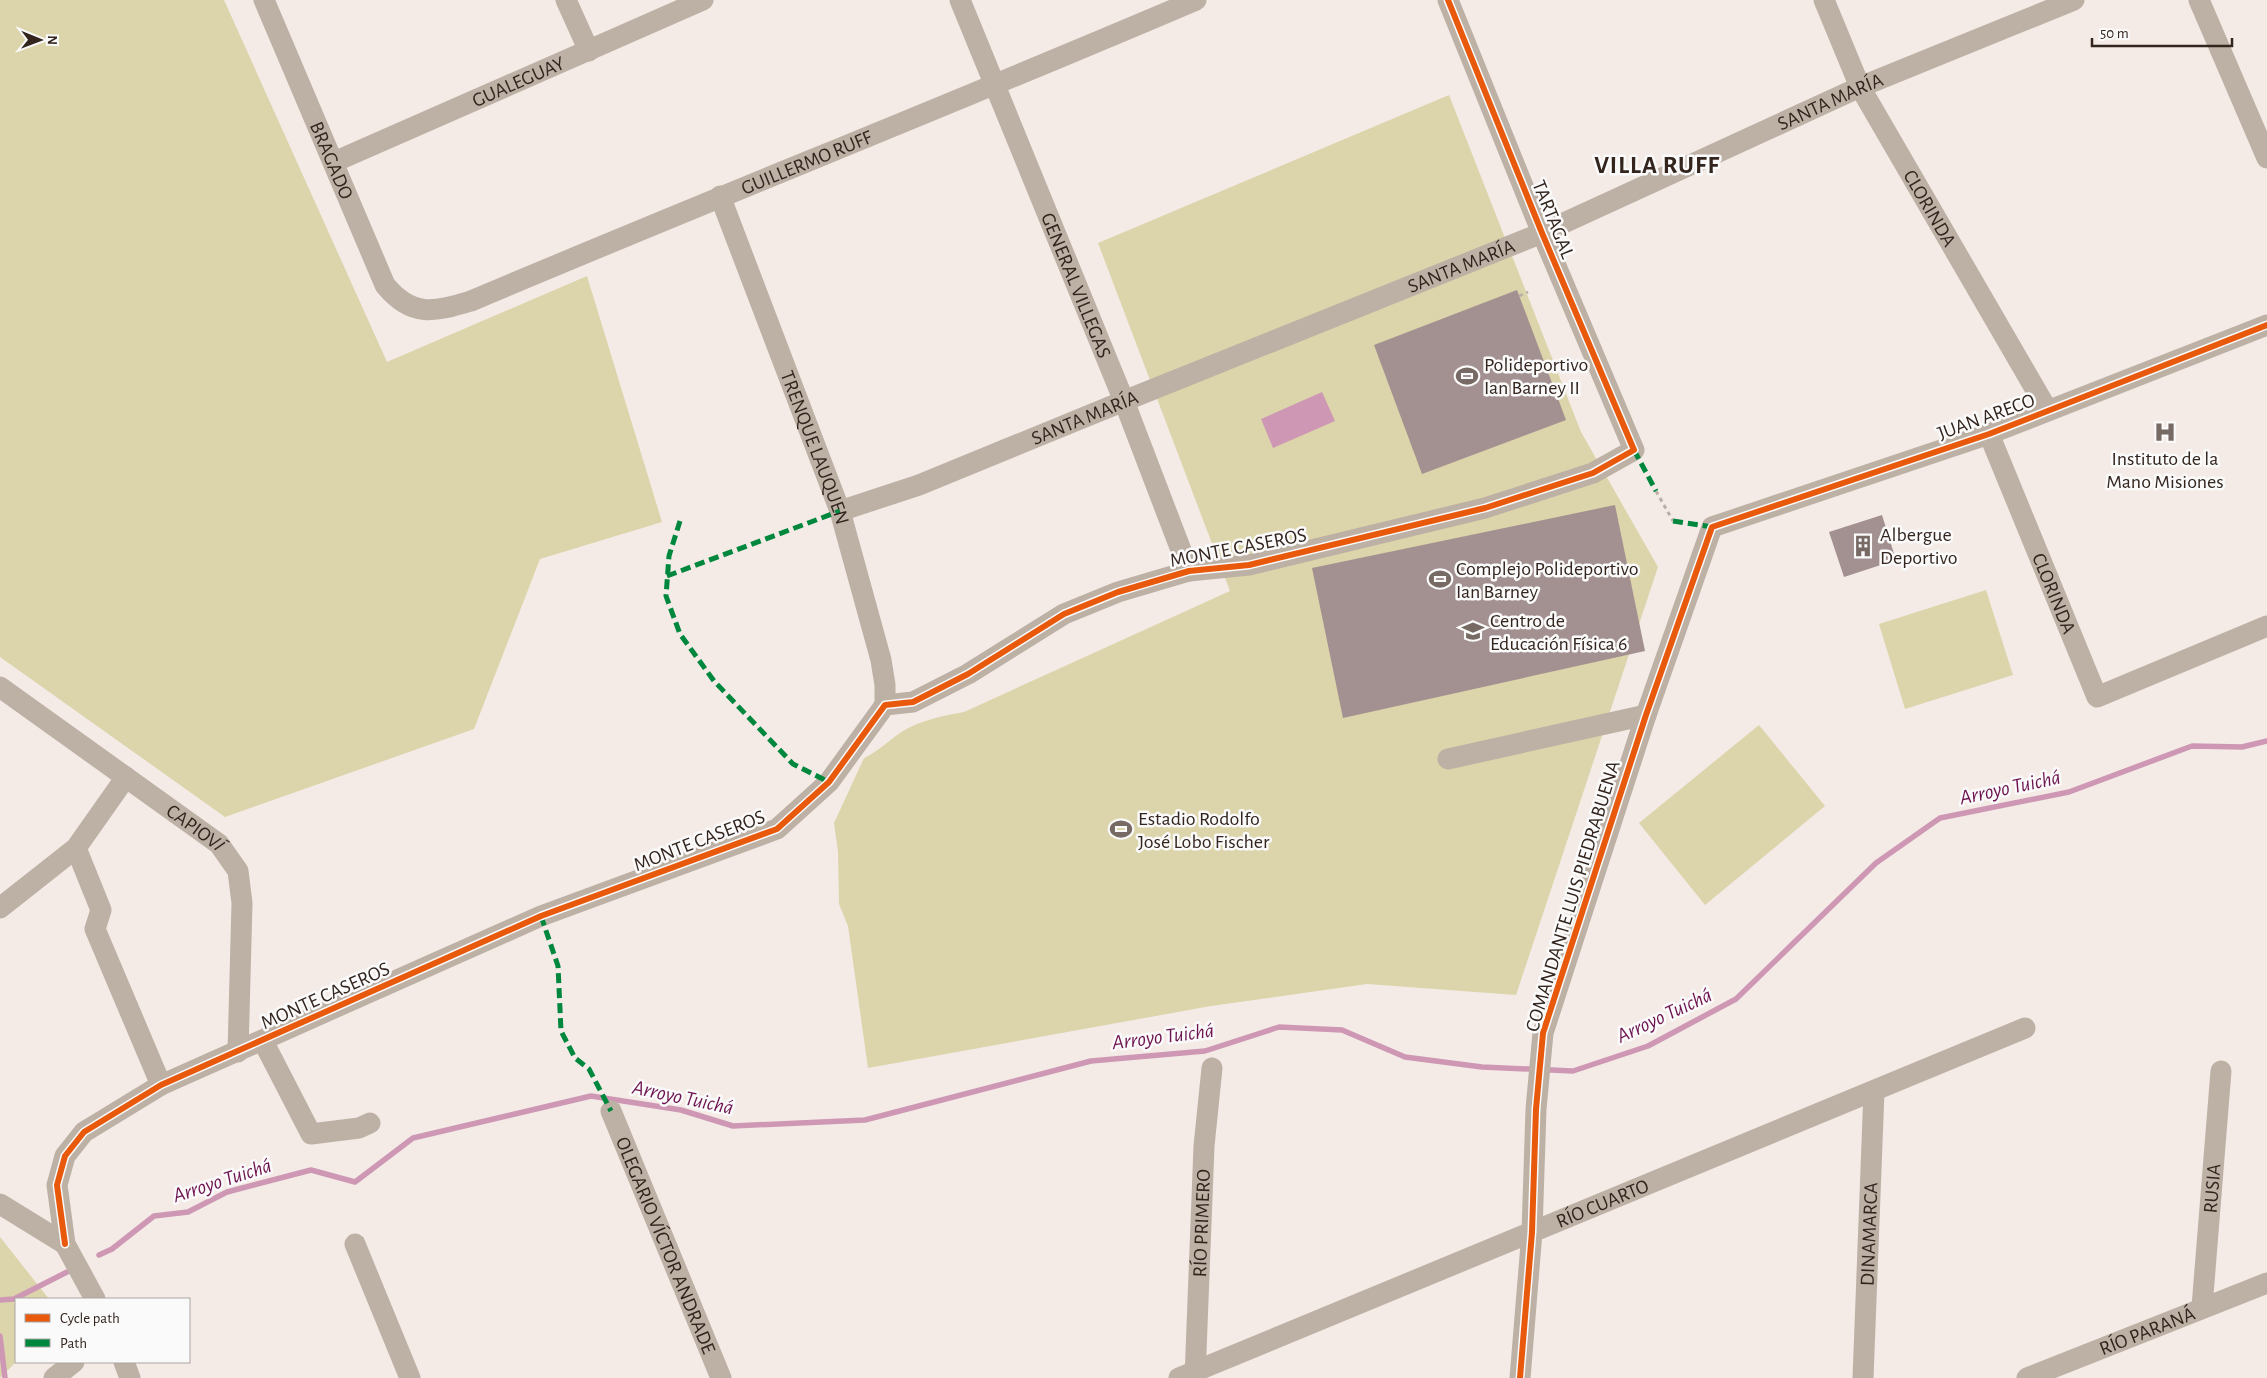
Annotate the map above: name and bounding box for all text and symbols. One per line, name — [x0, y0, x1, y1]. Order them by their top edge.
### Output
north arrow — [15, 15, 65, 65]
scale bar — [2092, 15, 2232, 47]
text: 50 m — [2100, 26, 2129, 41]
text: N — [45, 35, 59, 45]
street label: GUALEGUAY — [469, 53, 568, 111]
street label: SANTA MARÍA — [1775, 70, 1886, 134]
street label: BRAGADO — [306, 119, 356, 202]
street label: GUILLERMO RUFF — [738, 127, 875, 199]
district label: VILLA RUFF — [1594, 153, 1720, 178]
street label: CLORINDA — [1899, 167, 1960, 251]
street label: TARTAGAL — [1528, 177, 1578, 262]
street label: GENERAL VILLEGAS — [1037, 210, 1114, 361]
street label: SANTA MARÍA — [1405, 236, 1518, 297]
place label: Polideportivo Ian Barney II — [1484, 355, 1588, 398]
sports icon: Polideportivo Ian Barney II — [1454, 363, 1480, 389]
street label: TRENQUE LAUQUEN — [776, 368, 852, 527]
street label: SANTA MARÍA — [1029, 387, 1141, 449]
street label: JUAN ARECO — [1935, 390, 2038, 444]
hospital icon: Instituto de la Mano Misiones — [2152, 419, 2178, 445]
place label: Instituto de la Mano Misiones — [2106, 449, 2224, 492]
street label: MONTE CASEROS — [1168, 525, 1308, 571]
place label: Albergue Deportivo — [1880, 525, 1958, 568]
building icon: Albergue Deportivo — [1850, 533, 1876, 559]
street label: CLORINDA — [2028, 550, 2079, 637]
place label: Complejo Polideportivo Ian Barney — [1456, 559, 1639, 602]
sports icon: Complejo Polideportivo Ian Barney — [1427, 566, 1453, 592]
place label: Centro de Educación Física 6 — [1490, 611, 1627, 654]
school or university icon: Centro de Educación Física 6 — [1460, 618, 1486, 644]
street label: COMANDANTE LUIS PIEDRABUENA — [1522, 758, 1624, 1034]
water label: Arroyo Tuichá — [1957, 767, 2062, 809]
street label: CAPIOVÍ — [162, 801, 230, 855]
street label: MONTE CASEROS — [631, 807, 768, 875]
place label: Estadio Rodolfo José Lobo Fischer — [1138, 809, 1270, 852]
sports icon: Estadio Rodolfo José Lobo Fischer — [1108, 816, 1134, 842]
street label: MONTE CASEROS — [258, 959, 393, 1033]
water label: Arroyo Tuichá — [1612, 984, 1715, 1047]
water label: Arroyo Tuichá — [1110, 1020, 1215, 1053]
water label: Arroyo Tuichá — [630, 1076, 735, 1118]
street label: OLEGARIO VÍCTOR ANDRADE — [612, 1134, 719, 1357]
water label: Arroyo Tuichá — [169, 1155, 274, 1207]
street label: RUSIA — [2201, 1162, 2225, 1214]
street label: RÍO PRIMERO — [1189, 1169, 1214, 1278]
street label: RÍO CUARTO — [1553, 1176, 1652, 1232]
street label: DINAMARCA — [1858, 1181, 1882, 1286]
legend — [15, 1298, 190, 1363]
street label: RÍO PARANÁ — [2097, 1302, 2198, 1359]
text: Cycle path — [60, 1311, 120, 1326]
text: Path — [60, 1336, 87, 1351]

